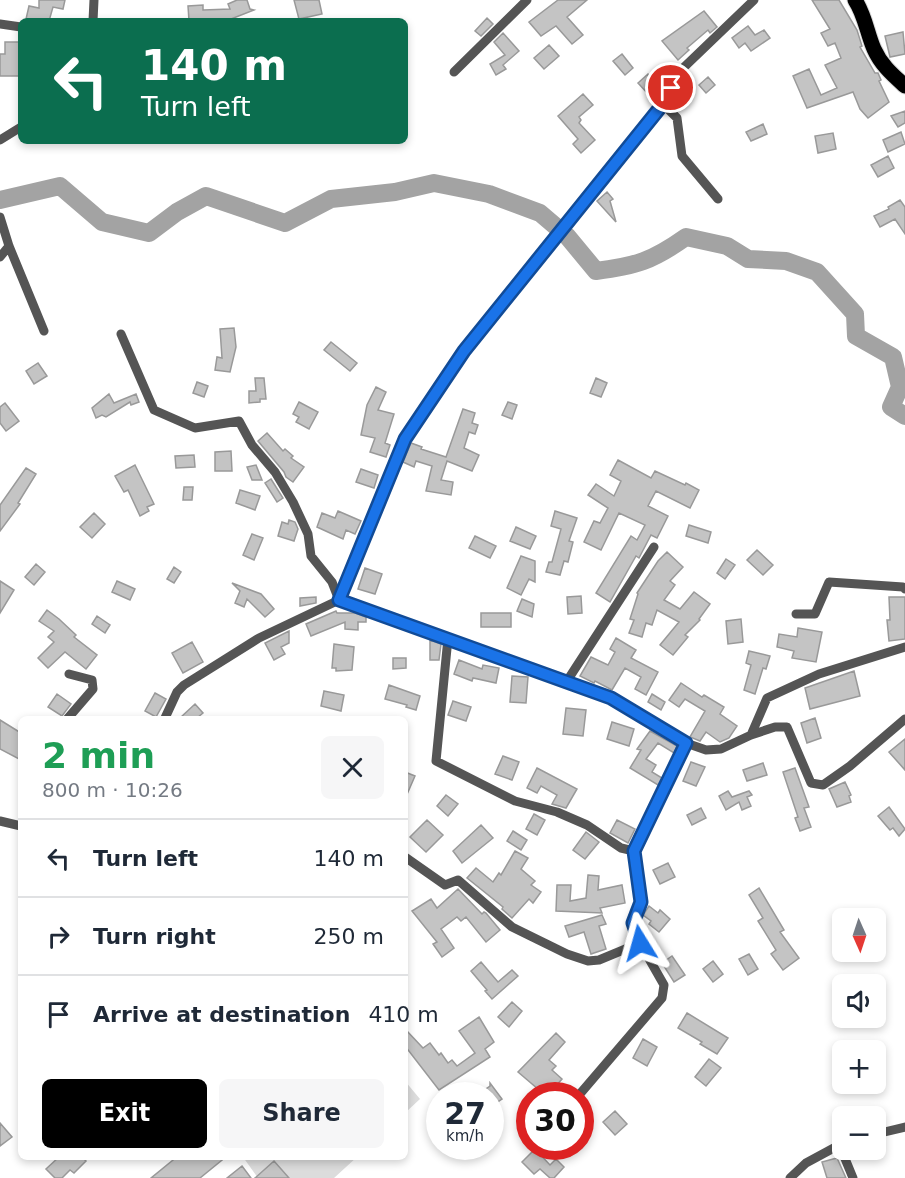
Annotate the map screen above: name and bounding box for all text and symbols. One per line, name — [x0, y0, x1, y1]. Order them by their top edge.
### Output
text: 140 m — [141, 41, 287, 90]
icon: left — [42, 42, 120, 120]
pin — [645, 62, 696, 113]
icon: arrive — [654, 71, 687, 104]
text: Turn left — [141, 91, 251, 122]
text: 2 min — [42, 735, 155, 776]
button: close — [321, 736, 384, 799]
text: 800 m · 10:26 — [42, 778, 183, 802]
icon: left — [42, 842, 75, 875]
text: Turn left — [93, 846, 198, 871]
text: 140 m — [314, 846, 384, 871]
north arrow — [832, 908, 886, 962]
map controls — [832, 908, 886, 1160]
position arrow — [608, 911, 672, 975]
icon: right — [42, 920, 75, 953]
text: Turn right — [93, 924, 216, 949]
text: 250 m — [314, 924, 384, 949]
button: sound — [832, 974, 886, 1028]
icon: arrive — [42, 998, 75, 1031]
text: Arrive at destination — [93, 1002, 350, 1027]
text: 410 m — [368, 1002, 439, 1027]
button: + — [832, 1040, 886, 1094]
button: Exit — [42, 1079, 207, 1148]
button: Share — [219, 1079, 384, 1148]
speed limit sign: 30 — [516, 1082, 594, 1160]
text: 27 — [444, 1096, 486, 1131]
button: − — [832, 1106, 886, 1160]
text: km/h — [446, 1127, 484, 1145]

